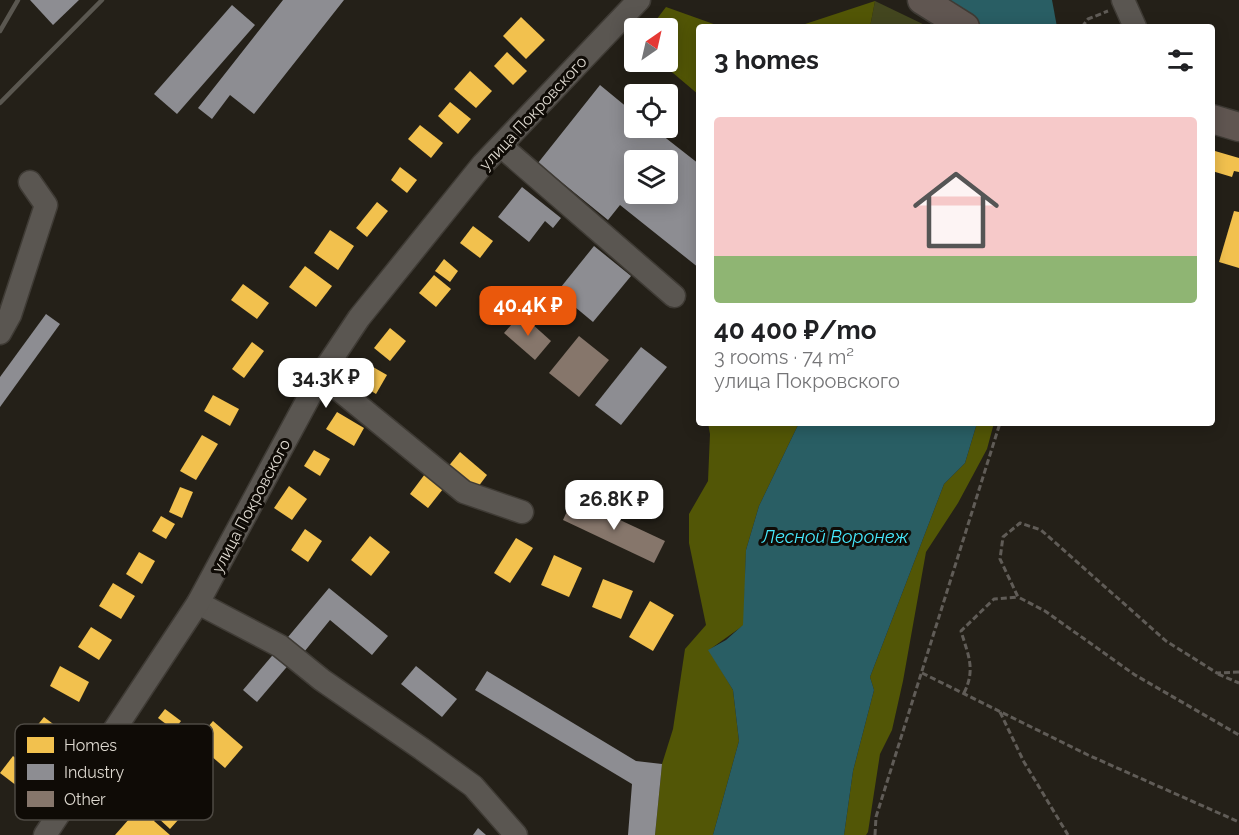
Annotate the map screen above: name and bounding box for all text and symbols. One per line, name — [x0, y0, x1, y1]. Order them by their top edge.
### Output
north arrow — [624, 18, 678, 72]
map controls — [624, 18, 678, 204]
icon: filters — [1164, 44, 1197, 77]
text: 3 homes — [714, 45, 819, 75]
street label: улица Покровского — [475, 52, 591, 174]
button: locate — [624, 84, 678, 138]
button: layers — [624, 150, 678, 204]
icon: home — [902, 156, 1010, 264]
pin: 40.4K ₽ — [473, 286, 583, 337]
text: 40.4K ₽ — [493, 293, 563, 317]
text: 40 400 ₽/mo — [714, 315, 876, 345]
text: 3 rooms · 74 m² — [714, 345, 854, 369]
pin: 34.3K ₽ — [271, 358, 381, 409]
text: 34.3K ₽ — [292, 365, 360, 389]
text: улица Покровского — [714, 369, 900, 393]
street label: улица Покровского — [208, 436, 294, 576]
pin: 26.8K ₽ — [559, 480, 669, 531]
text: 26.8K ₽ — [579, 487, 649, 511]
water label: Лесной Воронеж — [761, 526, 909, 547]
legend — [15, 724, 213, 820]
text: Homes — [64, 736, 117, 755]
text: Industry — [64, 763, 124, 782]
text: Other — [64, 790, 106, 809]

